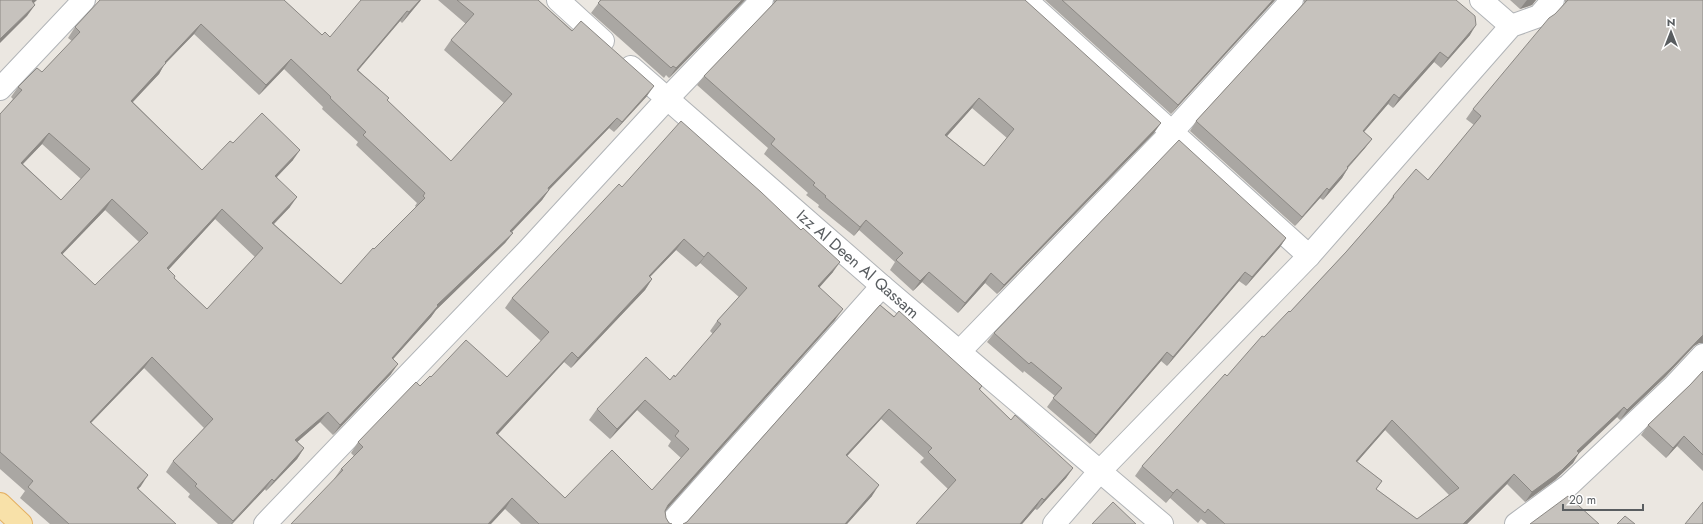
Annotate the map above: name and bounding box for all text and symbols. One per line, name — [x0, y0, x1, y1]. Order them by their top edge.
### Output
north arrow — [1651, 12, 1691, 52]
text: N — [1667, 14, 1675, 30]
street label: Izz Al Deen Al Qassam — [792, 204, 924, 324]
scale bar — [1563, 486, 1643, 512]
text: 20 m — [1569, 491, 1596, 509]

